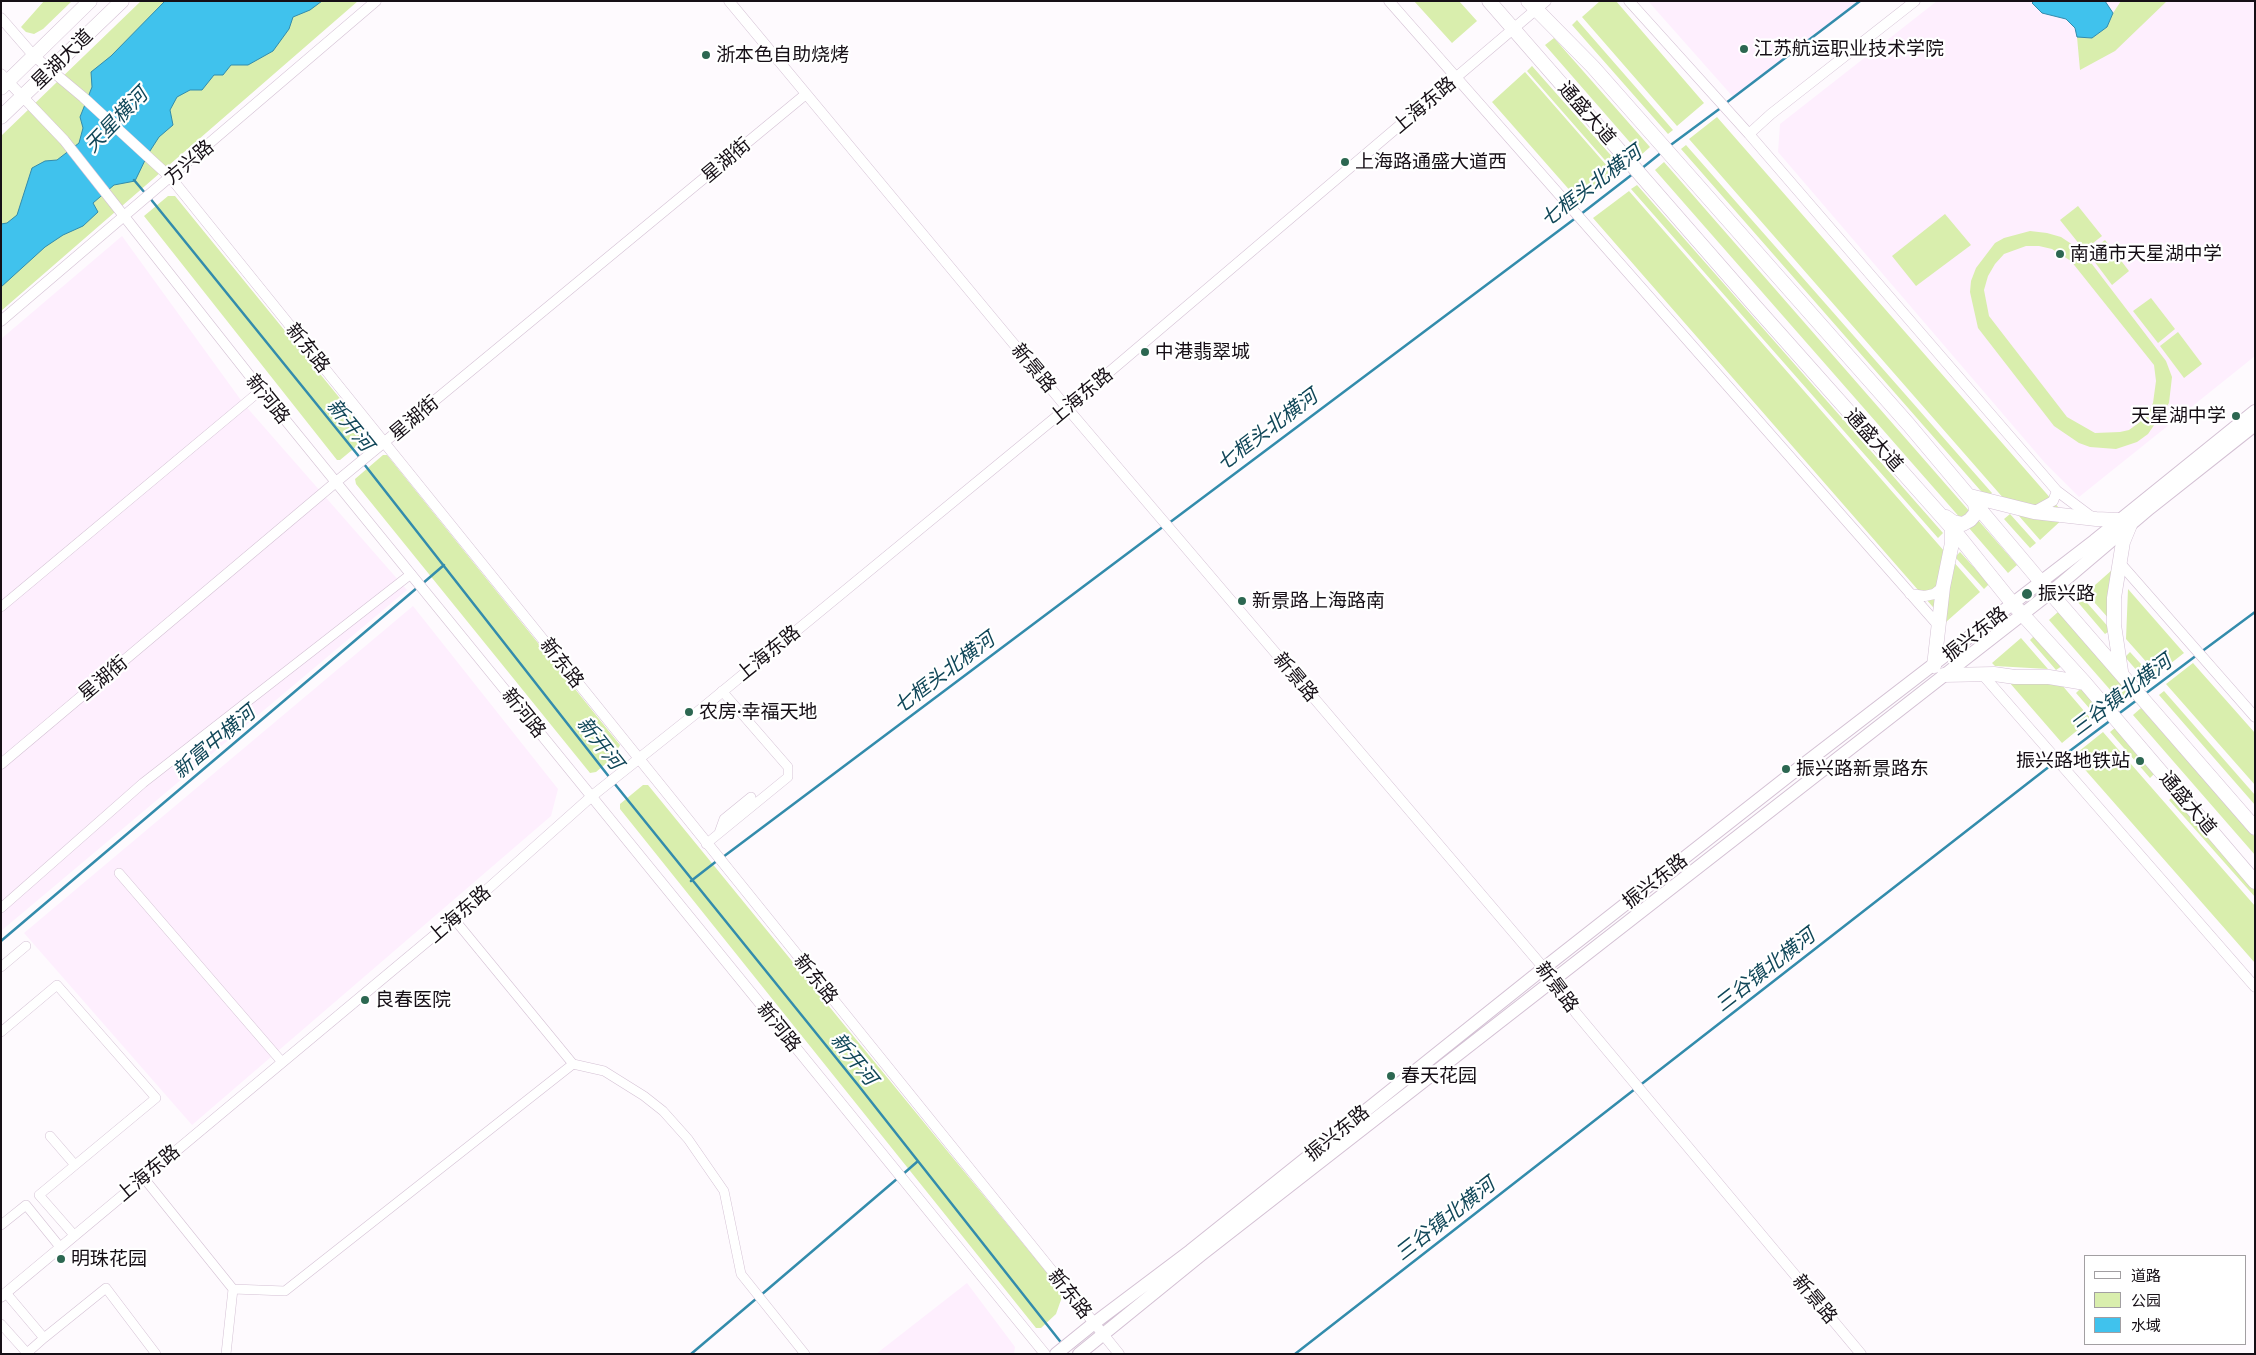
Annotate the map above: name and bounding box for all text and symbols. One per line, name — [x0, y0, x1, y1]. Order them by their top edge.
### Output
street label: 星湖大道 — [27, 24, 97, 94]
place label: 江苏航运职业技术学院 — [1754, 38, 1944, 60]
marker: 江苏航运职业技术学院 — [1738, 43, 1750, 55]
place label: 浙本色自助烧烤 — [716, 44, 849, 66]
marker: 浙本色自助烧烤 — [700, 49, 712, 61]
street label: 上海东路 — [1388, 72, 1460, 138]
street label: 通盛大道 — [1553, 77, 1621, 149]
water label: 天星横河 — [80, 83, 152, 157]
street label: 星湖街 — [697, 133, 755, 187]
street label: 方兴路 — [160, 135, 218, 189]
water label: 七框头北横河 — [1536, 140, 1646, 232]
place label: 上海路通盛大道西 — [1355, 151, 1507, 173]
marker: 上海路通盛大道西 — [1339, 156, 1351, 168]
place label: 南通市天星湖中学 — [2070, 243, 2222, 265]
marker: 南通市天星湖中学 — [2054, 248, 2066, 260]
street label: 新东路 — [281, 319, 335, 377]
street label: 新景路 — [1007, 339, 1061, 397]
place label: 中港翡翠城 — [1155, 341, 1250, 363]
marker: 中港翡翠城 — [1139, 346, 1151, 358]
street label: 上海东路 — [1045, 363, 1117, 429]
street label: 新河路 — [241, 370, 295, 428]
water label: 七框头北横河 — [1212, 384, 1322, 476]
street label: 星湖街 — [385, 391, 443, 445]
water label: 新开河 — [322, 394, 378, 456]
street label: 通盛大道 — [1840, 404, 1908, 476]
place label: 天星湖中学 — [2131, 405, 2226, 427]
marker: 天星湖中学 — [2230, 410, 2242, 422]
place label: 振兴路 — [2038, 583, 2095, 605]
marker: 振兴路 — [2020, 587, 2034, 601]
place label: 新景路上海路南 — [1252, 590, 1385, 612]
marker: 新景路上海路南 — [1236, 595, 1248, 607]
street label: 振兴东路 — [1938, 602, 2012, 666]
street label: 上海东路 — [731, 620, 805, 686]
water label: 七框头北横河 — [889, 627, 999, 719]
street label: 新东路 — [535, 634, 589, 692]
street label: 新景路 — [1269, 648, 1323, 706]
water label: 三谷镇北横河 — [2066, 649, 2176, 741]
street label: 星湖街 — [74, 651, 132, 705]
street label: 新河路 — [497, 684, 551, 742]
water label: 新富中横河 — [168, 701, 260, 783]
place label: 农房·幸福天地 — [699, 701, 817, 723]
marker: 农房·幸福天地 — [683, 706, 695, 718]
water label: 新开河 — [572, 712, 628, 774]
place label: 振兴路地铁站 — [2016, 750, 2130, 772]
marker: 振兴路地铁站 — [2134, 755, 2146, 767]
place label: 振兴路新景路东 — [1796, 758, 1929, 780]
marker: 振兴路新景路东 — [1780, 763, 1792, 775]
street label: 通盛大道 — [2155, 767, 2221, 839]
street label: 振兴东路 — [1618, 849, 1692, 913]
street label: 上海东路 — [423, 880, 495, 948]
water label: 三谷镇北横河 — [1710, 924, 1820, 1016]
street label: 新东路 — [789, 950, 843, 1008]
street label: 新景路 — [1531, 957, 1583, 1017]
place label: 良春医院 — [375, 989, 451, 1011]
marker: 良春医院 — [359, 994, 371, 1006]
street label: 新河路 — [752, 998, 806, 1056]
water label: 新开河 — [826, 1028, 882, 1090]
place label: 春天花园 — [1401, 1065, 1477, 1087]
marker: 春天花园 — [1385, 1070, 1397, 1082]
street label: 振兴东路 — [1300, 1100, 1374, 1166]
street label: 上海东路 — [112, 1140, 184, 1206]
water label: 三谷镇北横河 — [1390, 1173, 1500, 1265]
place label: 明珠花园 — [71, 1248, 147, 1270]
marker: 明珠花园 — [55, 1253, 67, 1265]
legend — [2084, 1255, 2246, 1345]
street label: 新东路 — [1043, 1265, 1097, 1323]
text: 道路 — [2131, 1266, 2161, 1284]
street label: 新景路 — [1788, 1270, 1842, 1328]
text: 公园 — [2131, 1291, 2161, 1309]
text: 水域 — [2131, 1316, 2161, 1334]

